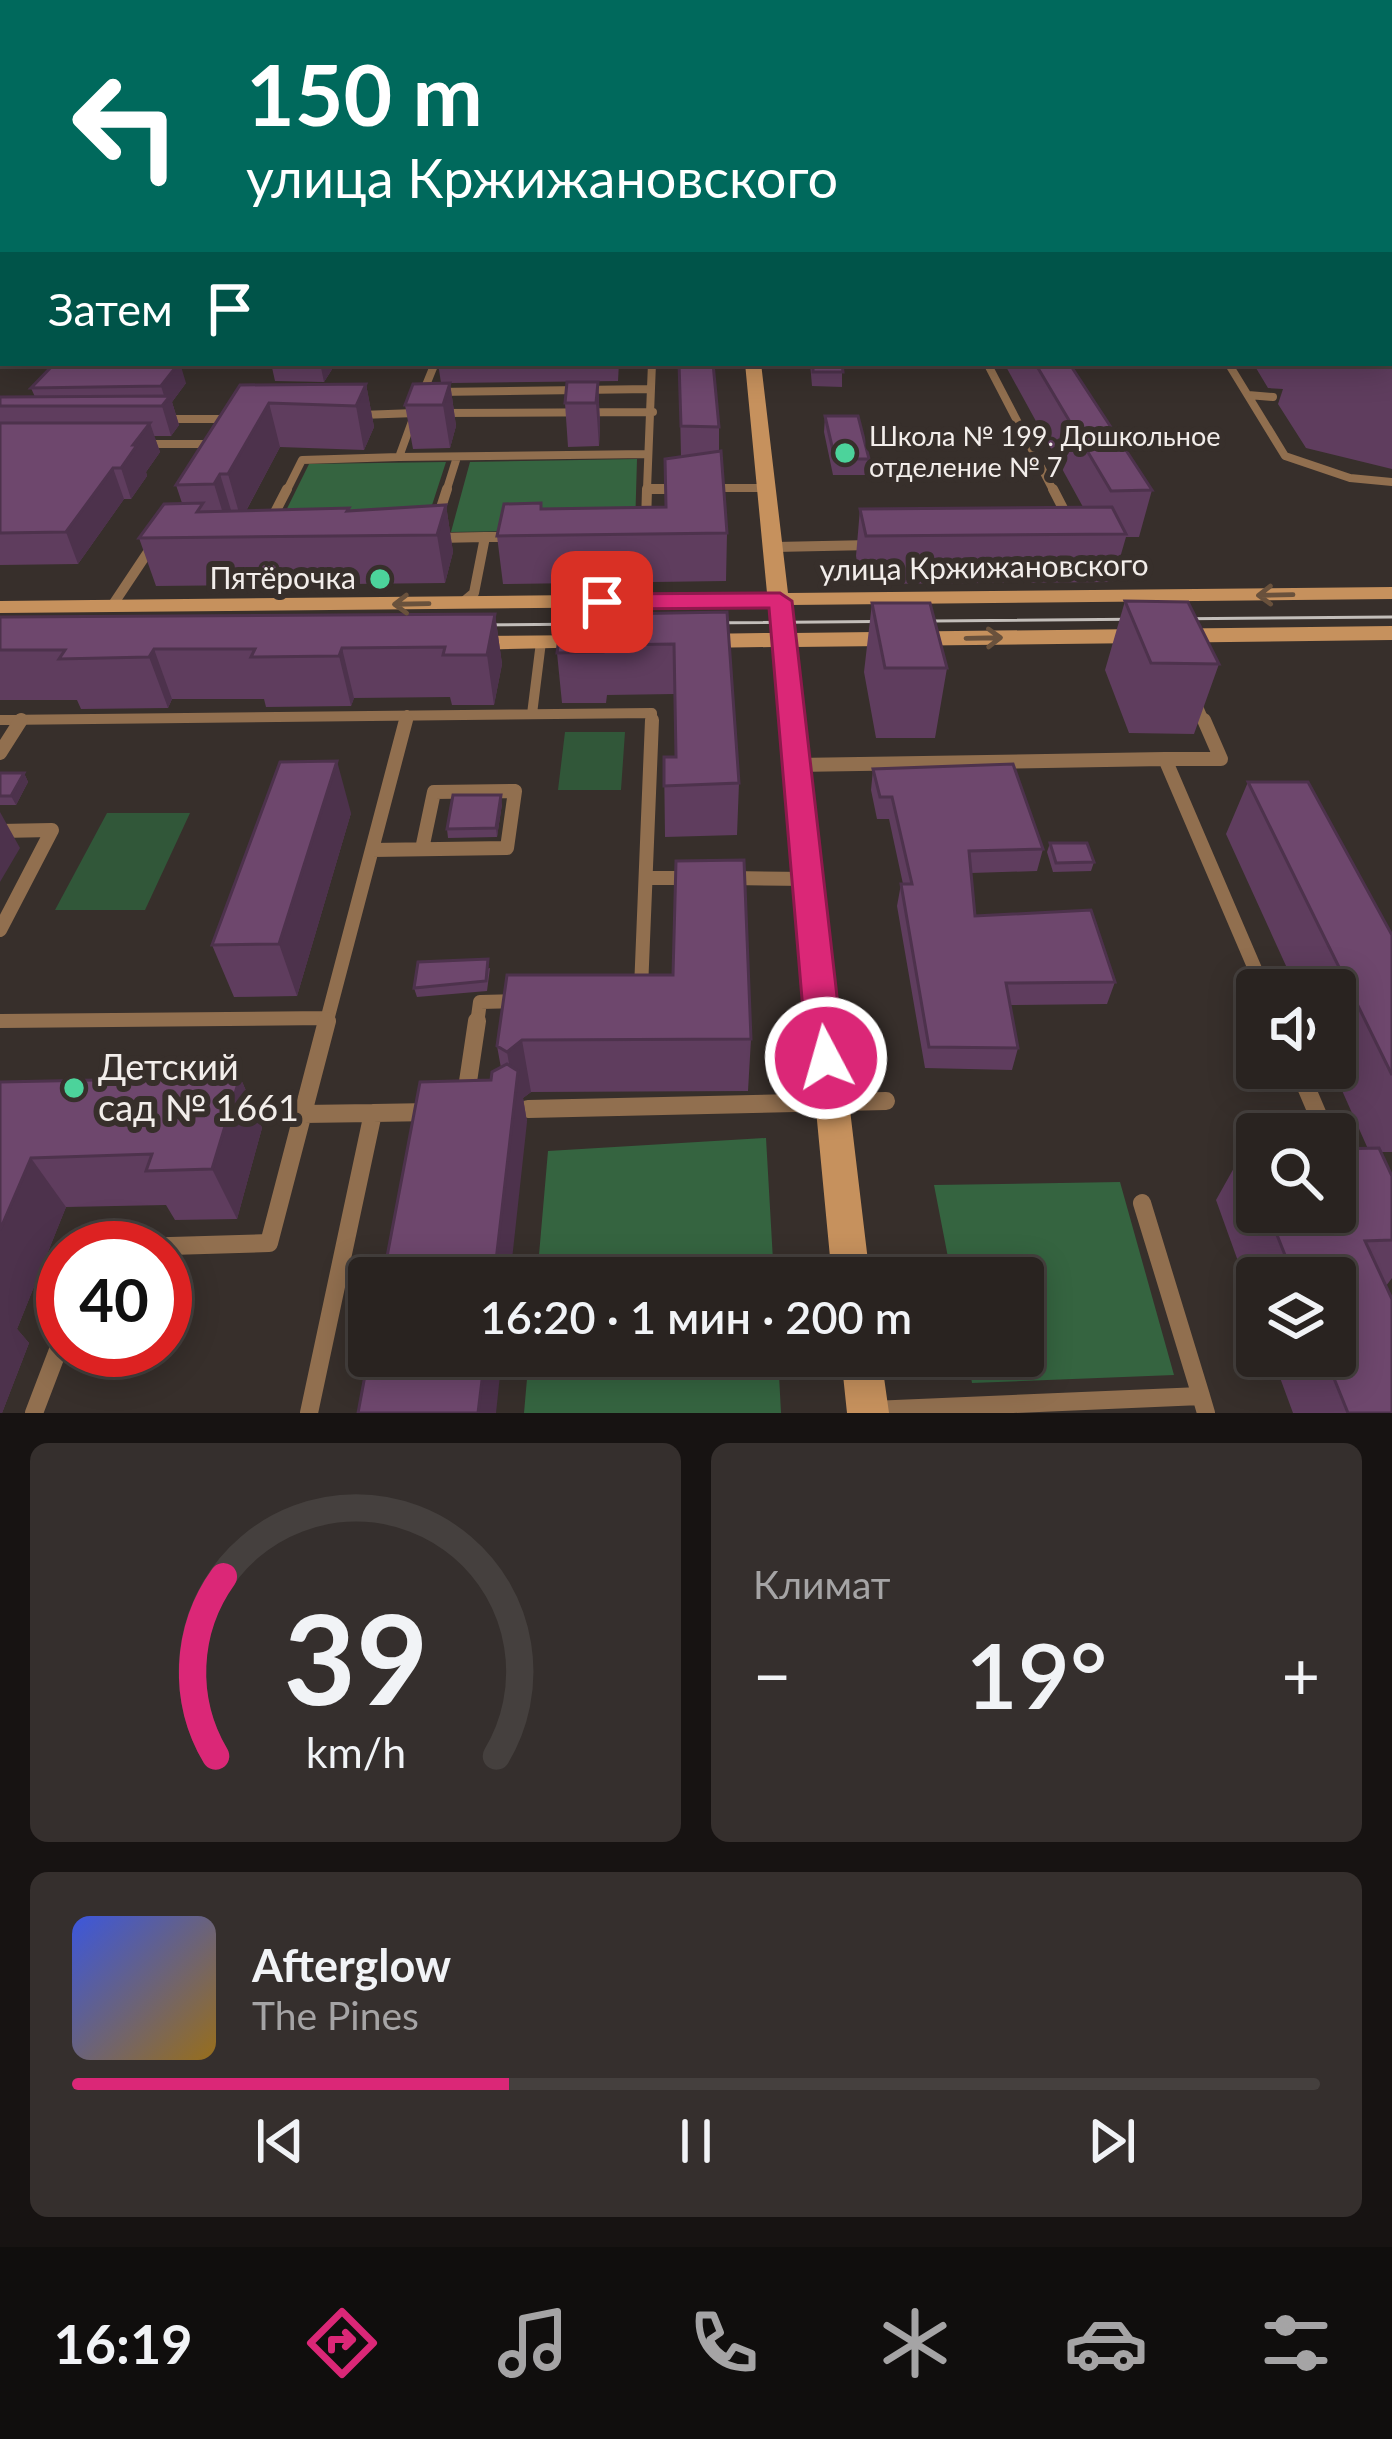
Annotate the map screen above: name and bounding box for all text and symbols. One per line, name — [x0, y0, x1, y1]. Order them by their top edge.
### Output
text: 150 m — [246, 43, 483, 144]
icon: left — [48, 48, 204, 204]
text: улица Кржижановского — [246, 145, 838, 210]
icon: arrive — [197, 276, 263, 342]
text: Затем — [48, 282, 173, 336]
place label: Школа № 199. Дошкольное отделение № 7 — [869, 419, 1221, 483]
marker: Школа № 199. Дошкольное отделение № 7 — [832, 440, 858, 466]
street label: улица Кржижановского — [819, 545, 1149, 587]
pin — [551, 551, 653, 653]
place label: Пятёрочка — [209, 559, 356, 595]
marker: Пятёрочка — [367, 566, 393, 592]
icon: arrive — [569, 569, 635, 635]
one-way arrow — [1256, 583, 1295, 606]
one-way arrow — [392, 593, 431, 615]
one-way arrow — [964, 627, 1003, 649]
map controls — [1236, 969, 1356, 1377]
button: sound — [1236, 969, 1356, 1089]
position arrow — [763, 995, 889, 1121]
place label: Детский сад № 1661 — [98, 1044, 299, 1129]
marker: Детский сад № 1661 — [61, 1075, 87, 1101]
button: search — [1236, 1113, 1356, 1233]
speed limit sign: 40 — [36, 1221, 192, 1377]
button: layers — [1236, 1257, 1356, 1377]
text: 16:20 · 1 мин · 200 m — [480, 1290, 912, 1344]
text: Климат — [753, 1561, 891, 1607]
text: 39 — [283, 1582, 428, 1732]
text: 19° — [966, 1620, 1107, 1728]
text: − — [753, 1635, 791, 1714]
text: + — [1282, 1635, 1320, 1714]
text: km/h — [305, 1725, 406, 1776]
text: Afterglow — [252, 1938, 451, 1992]
text: The Pines — [252, 1992, 419, 2038]
icon: previous — [247, 2108, 313, 2174]
icon: pause — [663, 2108, 729, 2174]
icon: next — [1079, 2108, 1145, 2174]
icon: directions — [300, 2301, 384, 2385]
icon: music — [491, 2301, 575, 2385]
icon: phone — [682, 2301, 766, 2385]
icon: climate — [873, 2301, 957, 2385]
icon: car — [1064, 2301, 1148, 2385]
icon: filters — [1254, 2301, 1338, 2385]
text: 16:19 — [53, 2311, 193, 2376]

